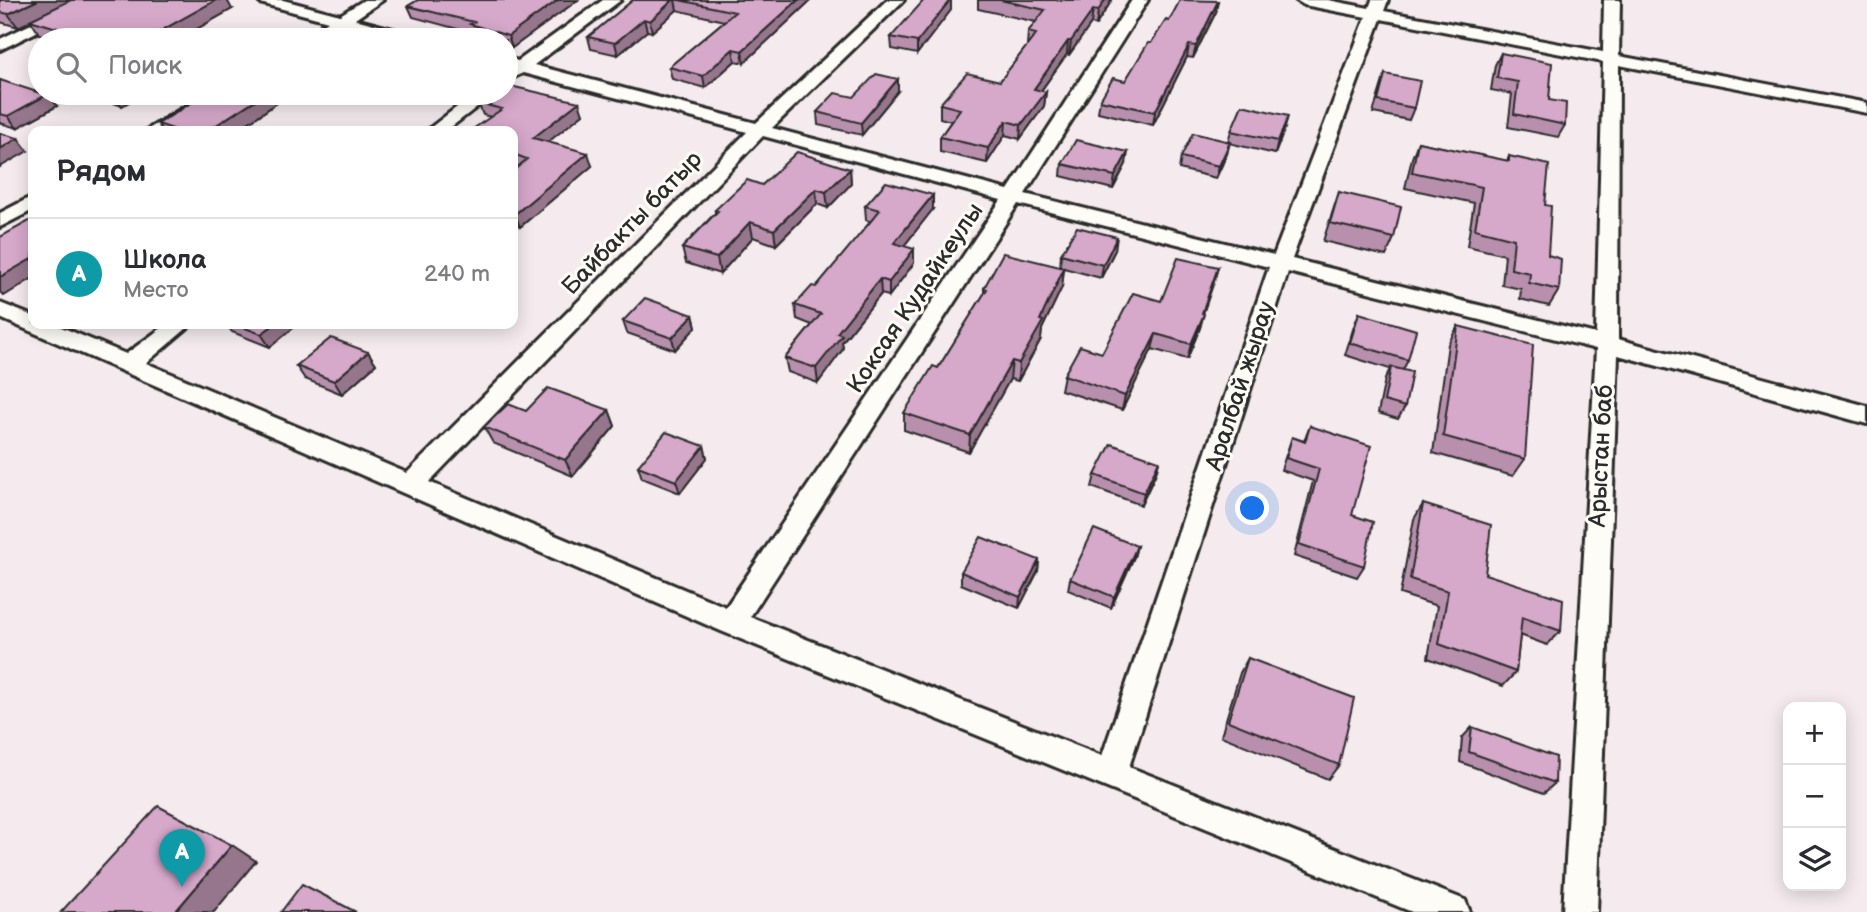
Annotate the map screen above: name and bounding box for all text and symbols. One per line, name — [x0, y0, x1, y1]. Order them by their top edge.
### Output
search box — [28, 28, 518, 105]
icon: search — [52, 48, 90, 86]
text: Поиск — [108, 51, 182, 82]
street label: Байбакты батыр — [556, 145, 708, 301]
text: Рядом — [56, 154, 146, 190]
street label: Коксая Кудайкеулы — [841, 197, 989, 399]
text: Школа — [123, 245, 206, 276]
text: A — [72, 260, 86, 288]
text: 240 m — [424, 260, 490, 288]
text: Место — [123, 276, 189, 304]
street label: Аралбай жырау — [1199, 298, 1281, 475]
street label: Арыстан баб — [1583, 384, 1619, 529]
your location — [1235, 491, 1269, 525]
map controls — [1783, 702, 1846, 891]
button: + — [1783, 702, 1846, 765]
button: − — [1783, 765, 1846, 828]
button: layers — [1783, 828, 1846, 891]
pin: A — [159, 829, 205, 887]

